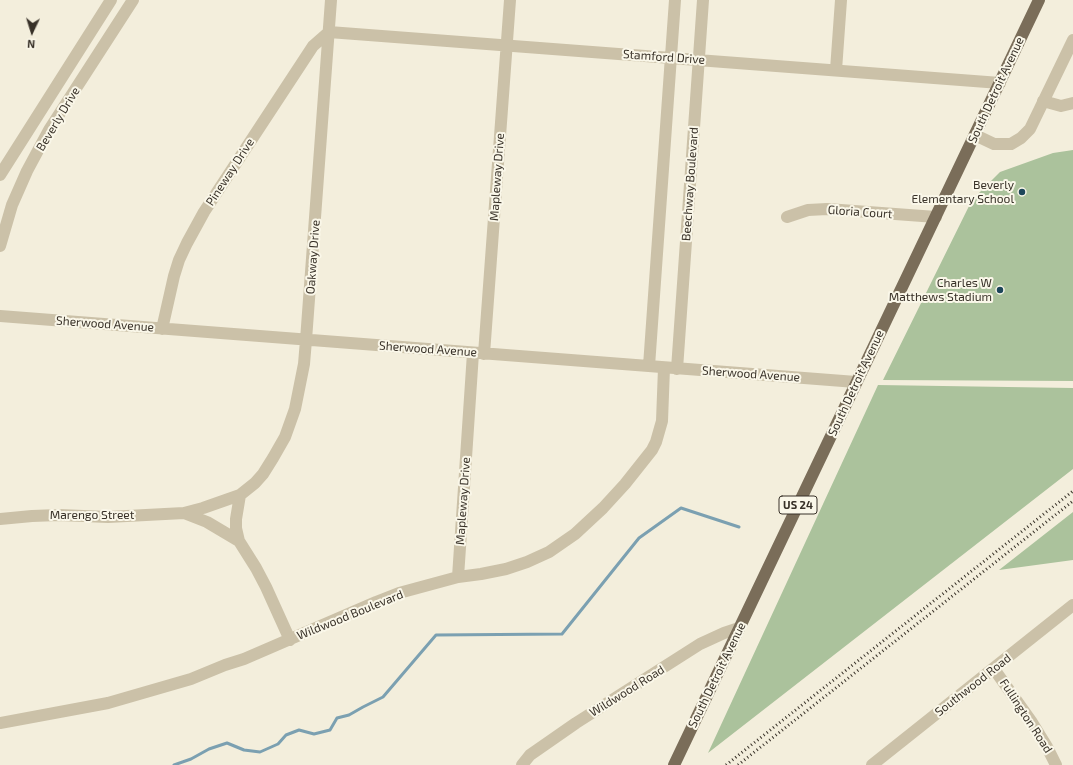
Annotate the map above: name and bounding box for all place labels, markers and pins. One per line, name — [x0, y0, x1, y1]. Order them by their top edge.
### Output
place label: Beverly Elementary School — [912, 178, 1014, 206]
marker: Beverly Elementary School — [1017, 187, 1027, 197]
place label: Charles W Matthews Stadium — [889, 276, 992, 304]
marker: Charles W Matthews Stadium — [995, 285, 1005, 295]

